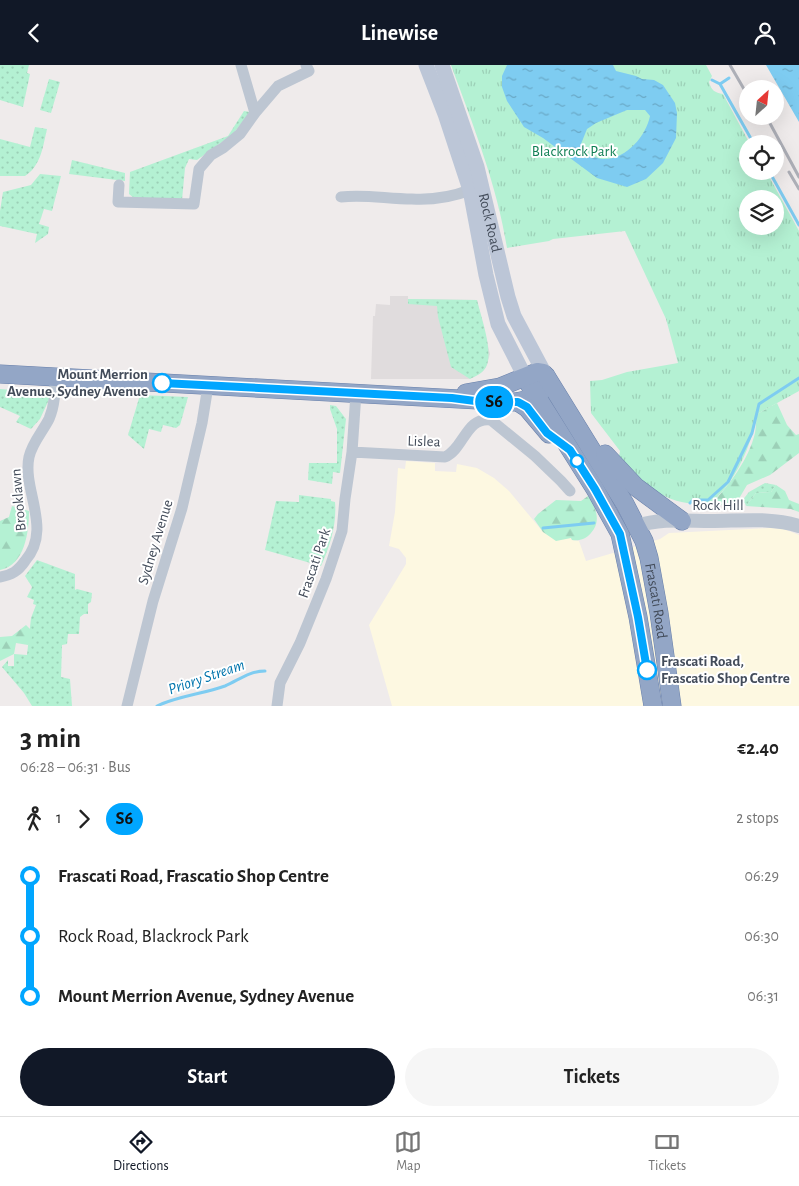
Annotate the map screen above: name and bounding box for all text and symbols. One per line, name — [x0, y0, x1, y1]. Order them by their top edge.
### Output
icon: back — [20, 19, 48, 47]
icon: person — [751, 19, 779, 47]
text: Linewise — [361, 22, 438, 44]
north arrow — [739, 80, 784, 125]
map controls — [739, 80, 784, 235]
button: locate — [739, 135, 784, 180]
park label: Blackrock Park — [532, 144, 616, 159]
button: layers — [739, 190, 784, 235]
street label: Rock Road — [476, 192, 504, 254]
place label: Mount Merrion Avenue, Sydney Avenue — [7, 367, 148, 399]
marker: Mount Merrion Avenue, Sydney Avenue — [152, 373, 172, 393]
line badge: S6 — [472, 386, 516, 418]
text: S6 — [485, 393, 503, 411]
street label: Lislea — [407, 433, 441, 450]
unlabelled marker — [570, 454, 584, 468]
street label: Brooklawn — [8, 468, 29, 532]
street label: Sydney Avenue — [135, 498, 176, 586]
street label: Rock Hill — [692, 498, 744, 513]
street label: Frascati Park — [296, 526, 333, 600]
street label: Frascati Road — [642, 562, 670, 640]
place label: Frascati Road, Frascatio Shop Centre — [661, 654, 790, 686]
water label: Priory Stream — [166, 656, 247, 697]
marker: Frascati Road, Frascatio Shop Centre — [637, 660, 657, 680]
text: 3 min — [20, 725, 81, 753]
text: €2.40 — [737, 739, 779, 758]
text: 06:28 – 06:31 · Bus — [20, 759, 131, 775]
icon: walk — [20, 805, 48, 833]
icon: forward — [70, 805, 98, 833]
text: 1 — [56, 810, 62, 826]
text: S6 — [116, 810, 133, 828]
text: 2 stops — [736, 810, 779, 826]
text: Frascati Road, Frascatio Shop Centre — [58, 867, 329, 886]
text: 06:29 — [745, 868, 779, 884]
text: Rock Road, Blackrock Park — [58, 927, 249, 946]
text: 06:30 — [744, 928, 779, 944]
text: Mount Merrion Avenue, Sydney Avenue — [58, 987, 354, 1006]
text: 06:31 — [747, 988, 779, 1004]
button: Start — [20, 1048, 395, 1106]
button: Tickets — [405, 1048, 779, 1106]
tab: Directions — [113, 1128, 169, 1175]
tab: Map — [394, 1128, 422, 1175]
tab: Tickets — [648, 1128, 686, 1175]

